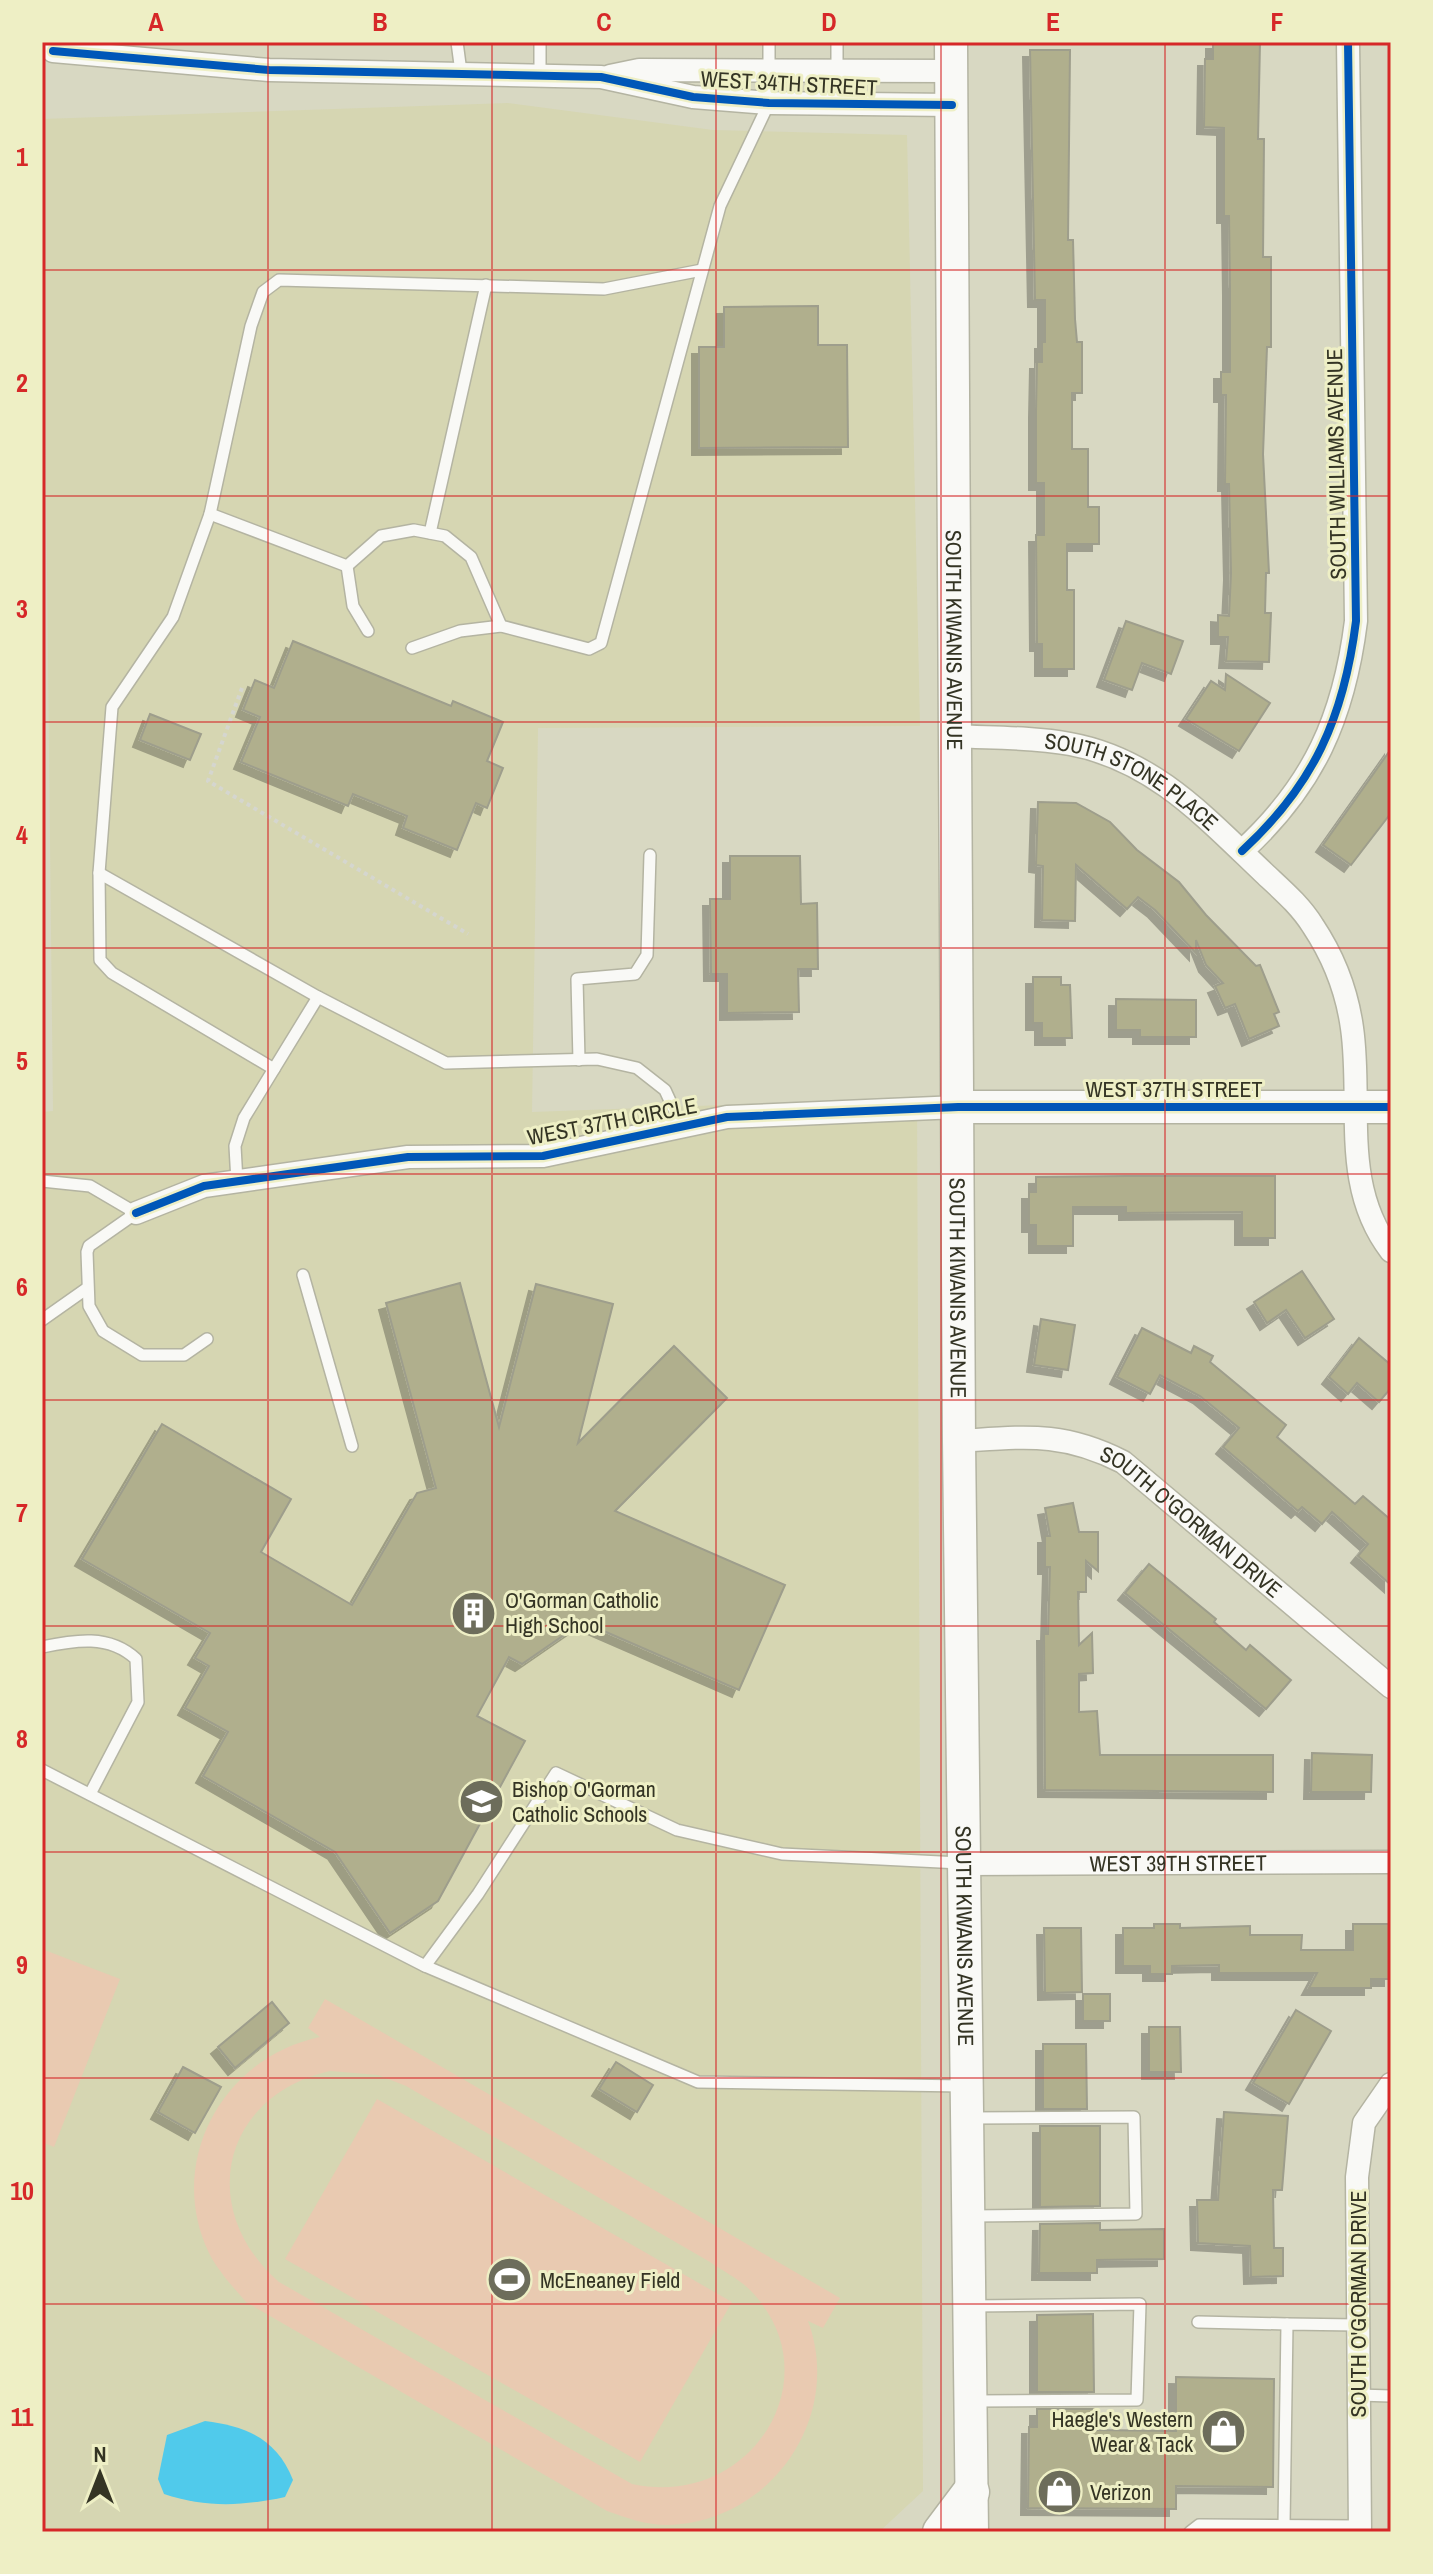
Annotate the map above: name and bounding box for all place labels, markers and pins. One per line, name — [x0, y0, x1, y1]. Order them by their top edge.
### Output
place label: O'Gorman Catholic High School — [505, 1585, 659, 1640]
building icon: O'Gorman Catholic High School — [450, 1589, 498, 1637]
place label: Bishop O'Gorman Catholic Schools — [512, 1774, 656, 1829]
school or university icon: Bishop O'Gorman Catholic Schools — [457, 1778, 505, 1826]
sports icon: McEneaney Field — [485, 2256, 533, 2304]
place label: McEneaney Field — [540, 2265, 680, 2295]
place label: Haegle's Western Wear & Tack — [1051, 2404, 1194, 2459]
shop icon: Haegle's Western Wear & Tack — [1200, 2408, 1248, 2456]
shop icon: Verizon — [1035, 2468, 1083, 2516]
place label: Verizon — [1090, 2477, 1151, 2507]

